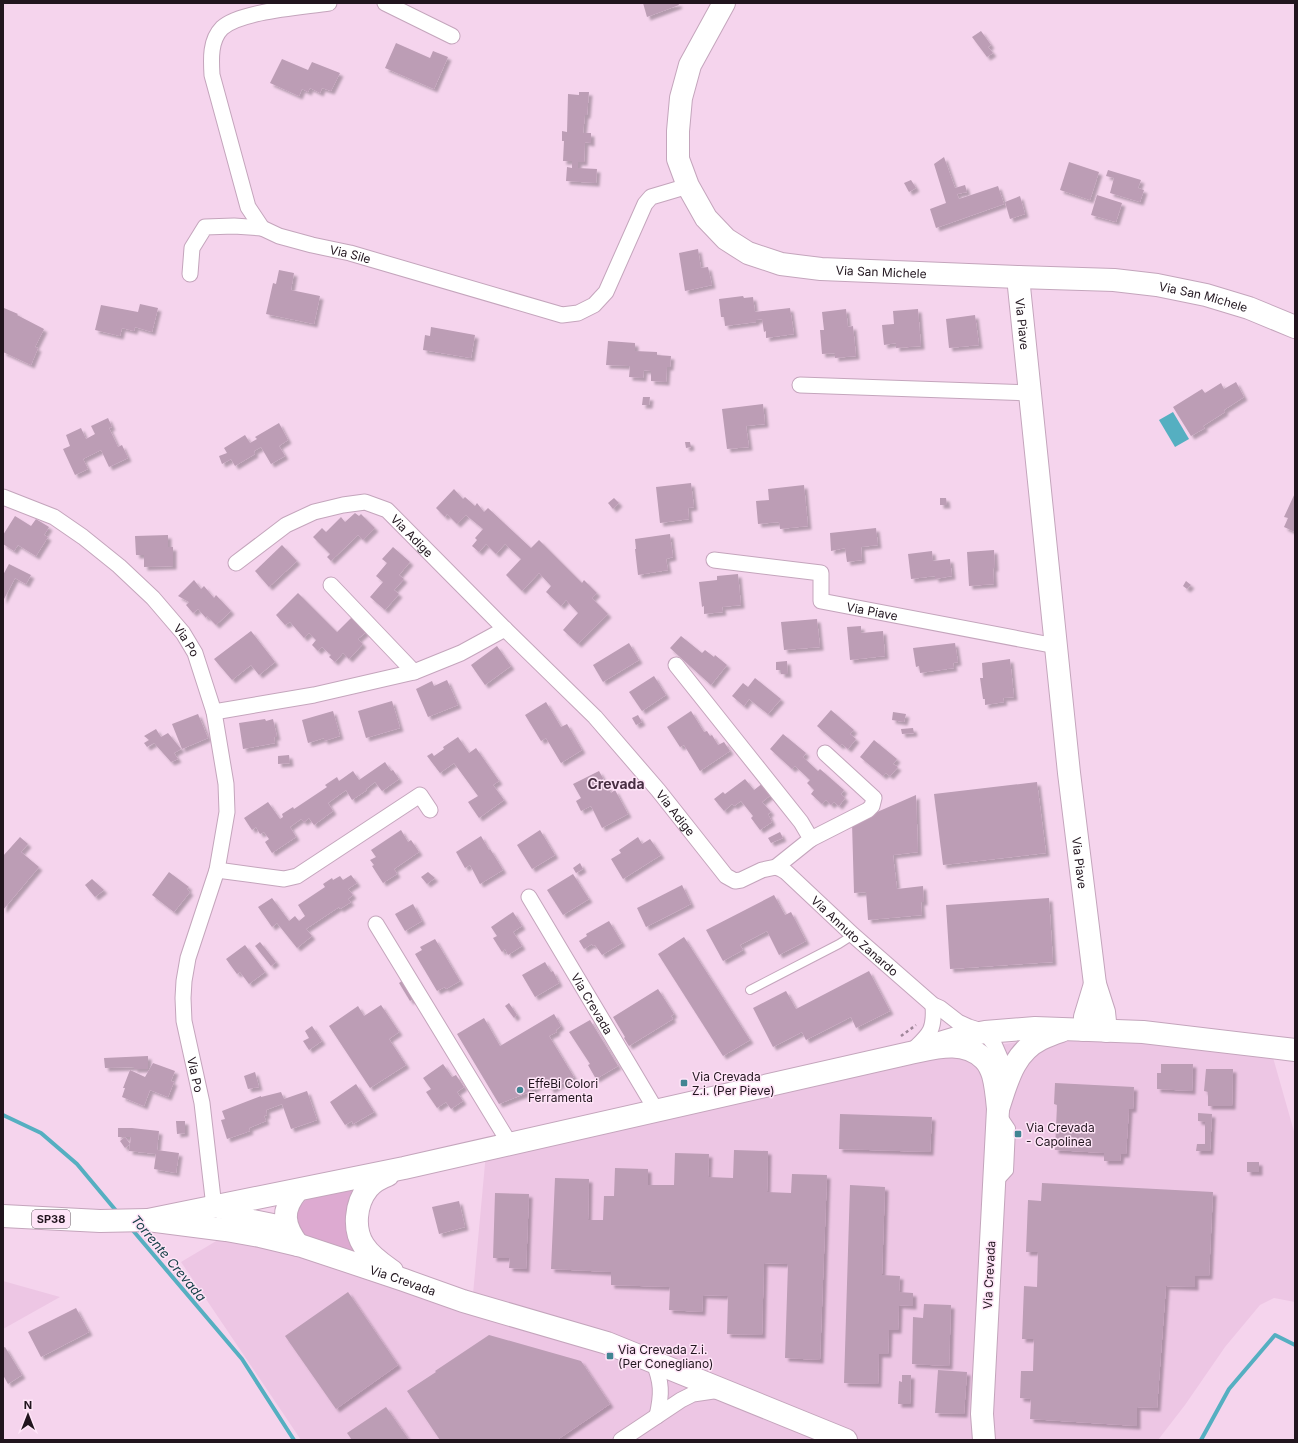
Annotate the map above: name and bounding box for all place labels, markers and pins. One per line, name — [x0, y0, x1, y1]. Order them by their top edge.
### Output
place label: Via Crevada Z.i. (Per Pieve) — [692, 1069, 775, 1098]
place label: EffeBi Colori Ferramenta — [528, 1076, 598, 1105]
marker: Via Crevada Z.i. (Per Pieve) — [679, 1078, 689, 1088]
marker: EffeBi Colori Ferramenta — [515, 1085, 525, 1095]
place label: Via Crevada - Capolinea — [1026, 1120, 1095, 1149]
marker: Via Crevada - Capolinea — [1013, 1129, 1023, 1139]
place label: Via Crevada Z.i. (Per Conegliano) — [618, 1342, 713, 1371]
marker: Via Crevada Z.i. (Per Conegliano) — [605, 1351, 615, 1361]

